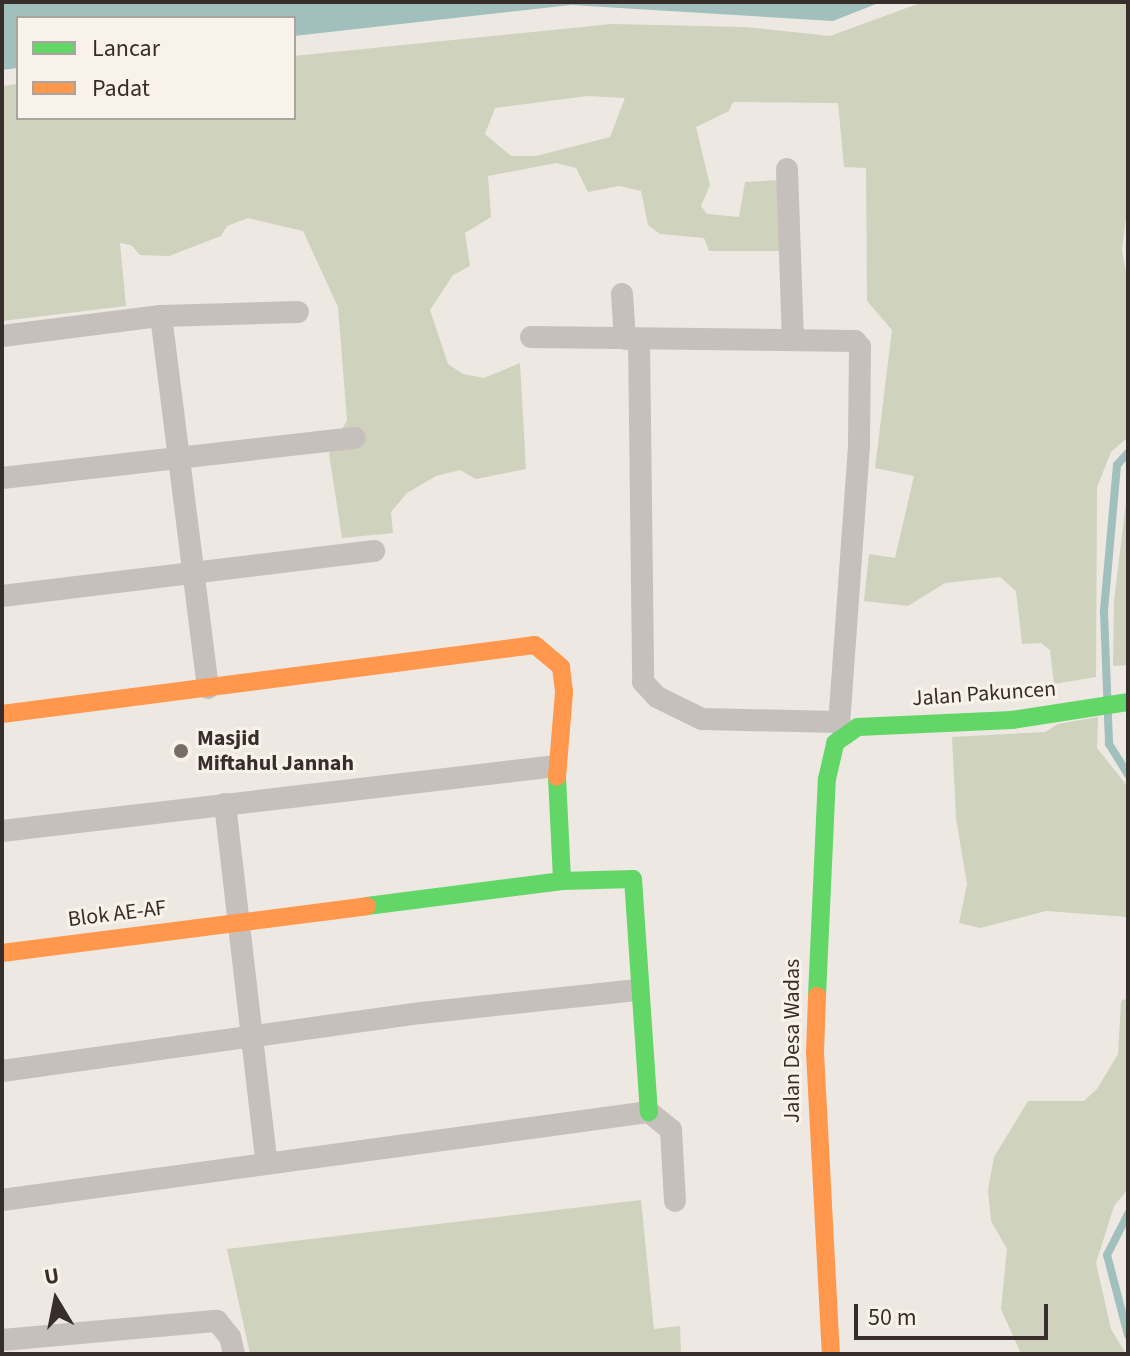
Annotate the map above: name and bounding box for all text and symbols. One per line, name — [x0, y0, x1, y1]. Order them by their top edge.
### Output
legend — [16, 16, 296, 120]
text: Lancar — [92, 31, 160, 66]
text: Padat — [92, 71, 150, 106]
street label: Jalan Pakuncen — [911, 676, 1057, 712]
place label: Masjid Miftahul Jannah — [197, 725, 354, 776]
marker: Masjid Miftahul Jannah — [172, 742, 190, 760]
street label: Blok AE-AF — [66, 895, 168, 933]
street label: Jalan Desa Wadas — [780, 959, 806, 1123]
text: U — [42, 1259, 62, 1293]
north arrow — [16, 1260, 96, 1340]
scale bar — [858, 1288, 1052, 1338]
text: 50 m — [868, 1300, 917, 1335]

